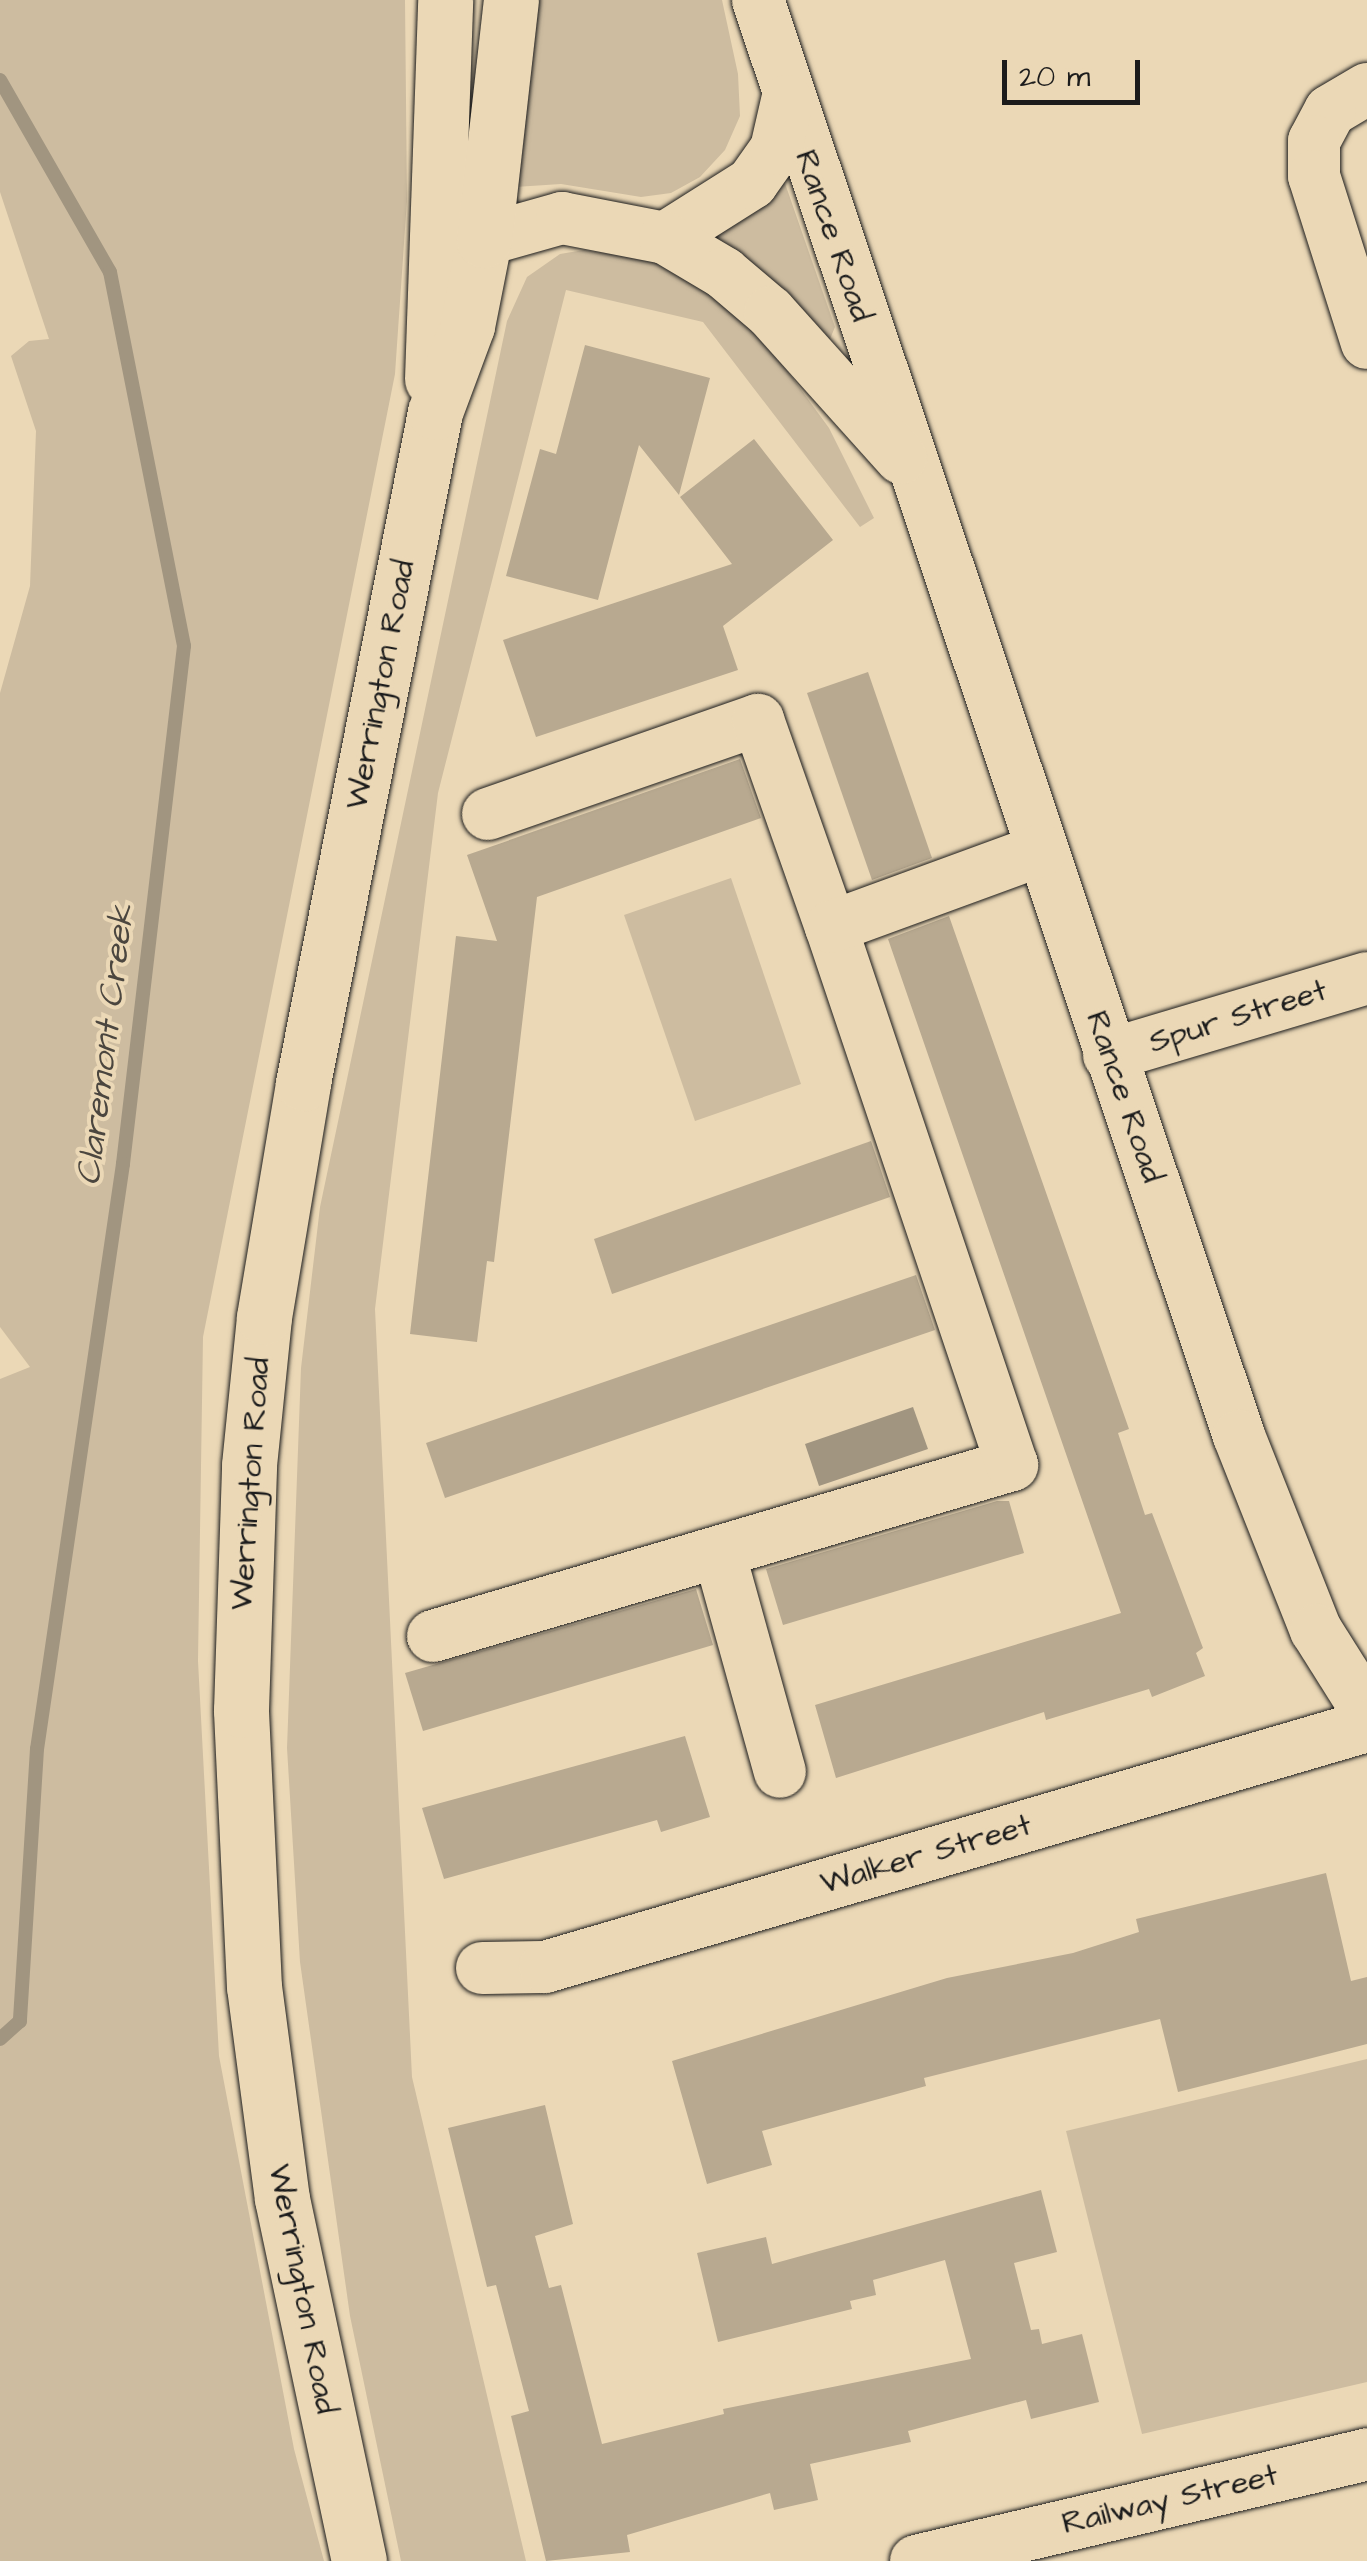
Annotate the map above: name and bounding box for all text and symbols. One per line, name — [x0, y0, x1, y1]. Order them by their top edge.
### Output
scale bar — [1007, 40, 1144, 102]
text: 20 m — [1019, 56, 1090, 98]
street label: Rance Road — [786, 145, 880, 327]
street label: Werrington Road — [338, 557, 424, 813]
water label: Claremont Creek — [68, 902, 144, 1188]
street label: Spur Street — [1144, 972, 1332, 1062]
street label: Rance Road — [1077, 1006, 1171, 1188]
street label: Werrington Road — [223, 1356, 279, 1612]
street label: Walker Street — [816, 1807, 1036, 1903]
street label: Werrington Road — [259, 2161, 345, 2417]
street label: Railway Street — [1058, 2457, 1282, 2543]

